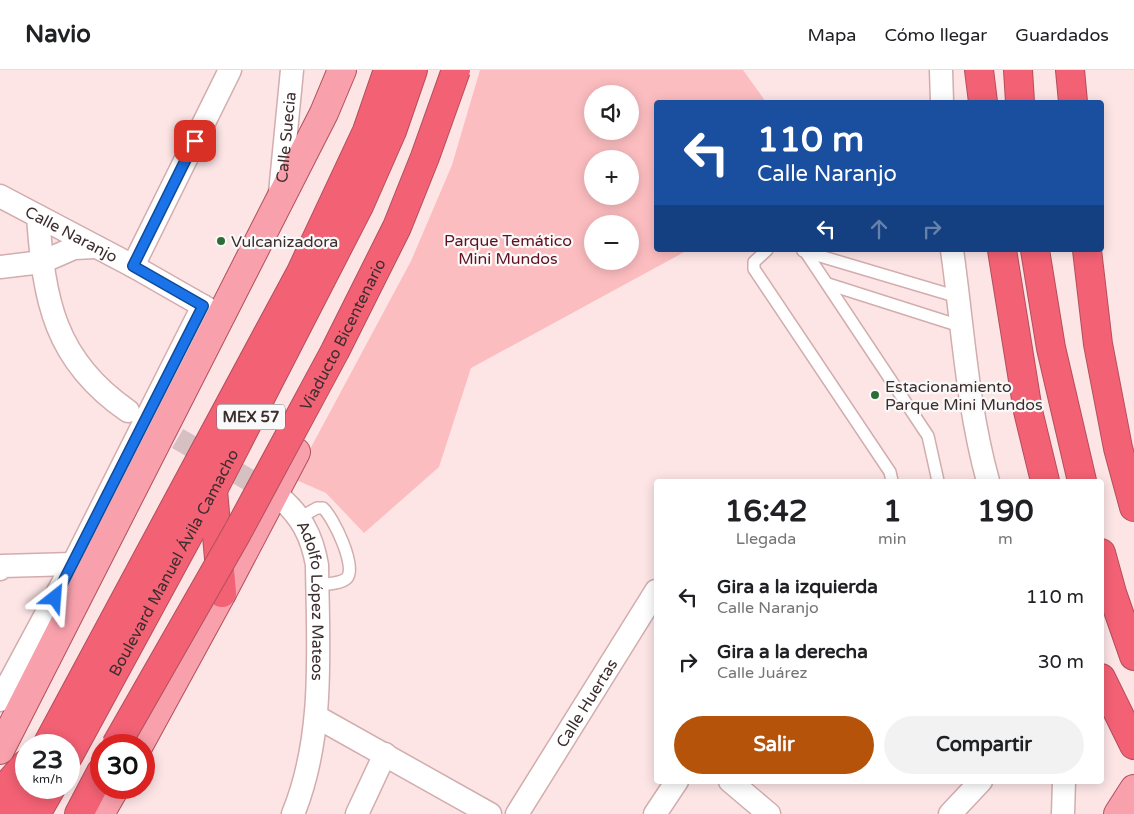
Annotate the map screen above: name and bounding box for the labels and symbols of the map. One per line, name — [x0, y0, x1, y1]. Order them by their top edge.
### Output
street label: Calle Suecia — [272, 91, 301, 184]
pin — [174, 120, 216, 162]
street label: Calle Naranjo — [21, 202, 121, 267]
park label: Parque Temático Mini Mundos — [444, 231, 572, 269]
place label: Vulcanizadora — [231, 232, 338, 252]
marker: Vulcanizadora — [215, 235, 227, 247]
street label: Viaducto Bicentenario — [296, 256, 391, 414]
place label: Estacionamiento Parque Mini Mundos — [885, 377, 1043, 415]
marker: Estacionamiento Parque Mini Mundos — [869, 389, 881, 401]
road number: MEX 57 — [217, 404, 285, 430]
street label: Boulevard Manuel Ávila Camacho — [105, 446, 243, 680]
street label: Adolfo López Mateos — [292, 517, 327, 681]
position arrow — [28, 571, 80, 623]
street label: Calle Huertas — [552, 655, 622, 751]
speed limit sign: 30 — [90, 734, 155, 799]

